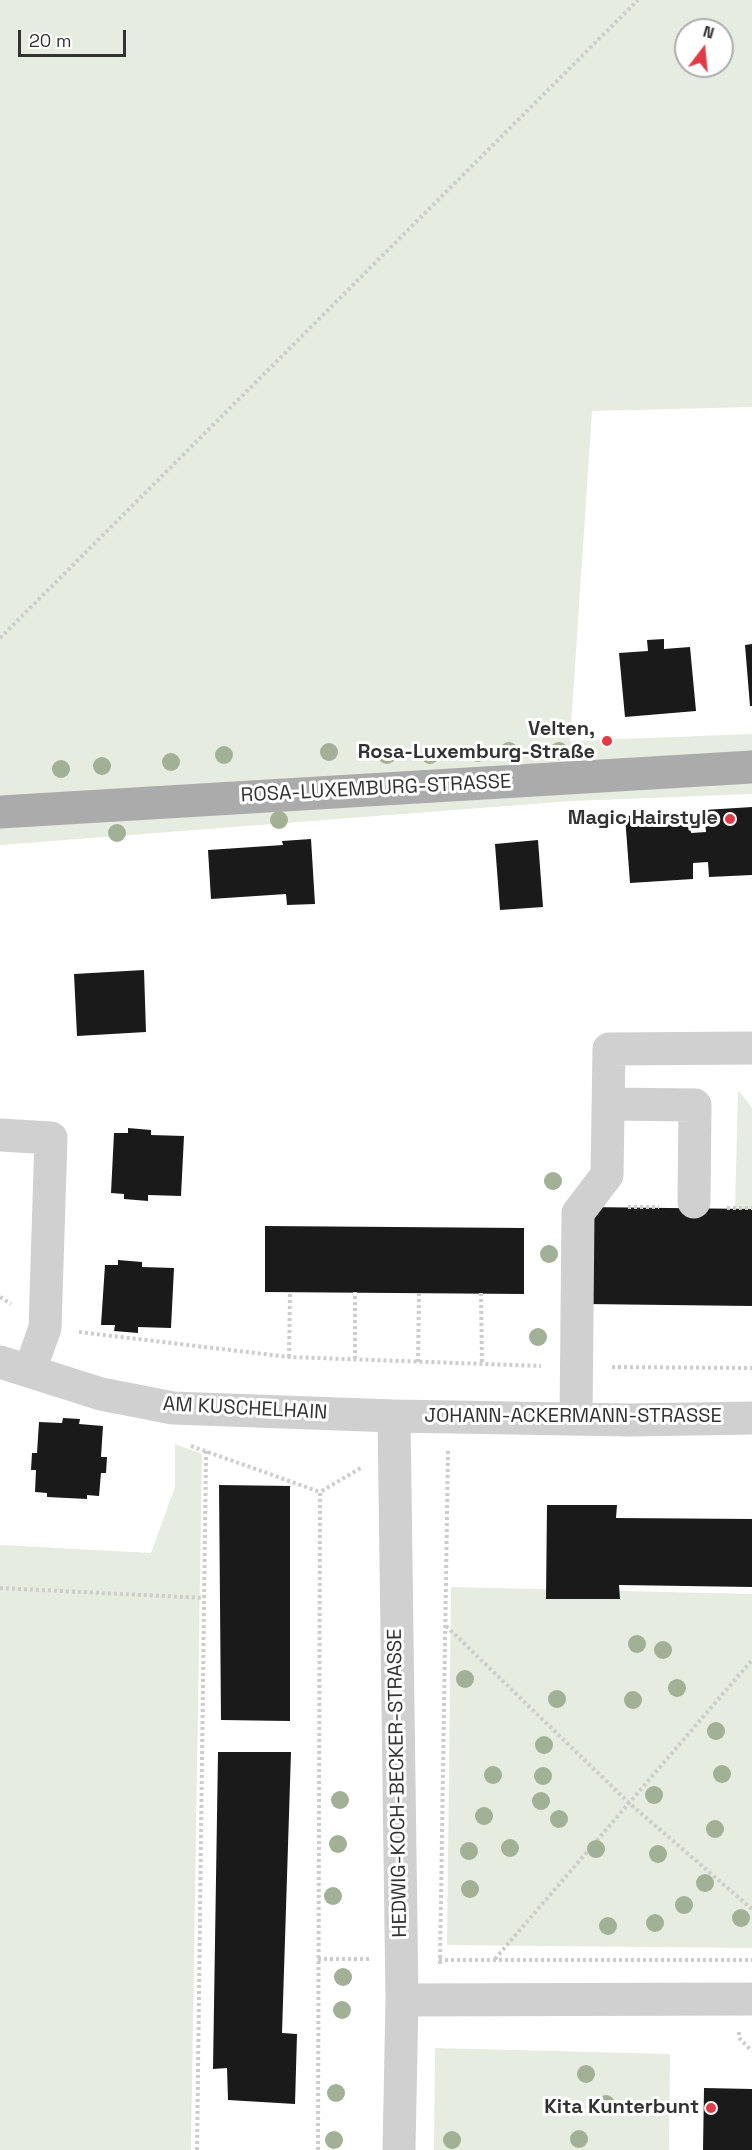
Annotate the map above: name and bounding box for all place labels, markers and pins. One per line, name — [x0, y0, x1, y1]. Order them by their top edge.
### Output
place label: Velten, Rosa-Luxemburg-Straße — [358, 718, 595, 765]
marker: Velten, Rosa-Luxemburg-Straße — [600, 734, 614, 748]
place label: Magic Hairstyle — [568, 807, 718, 831]
marker: Magic Hairstyle — [723, 812, 737, 826]
place label: Kita Kunterbunt — [544, 2096, 699, 2120]
marker: Kita Kunterbunt — [704, 2101, 718, 2115]

